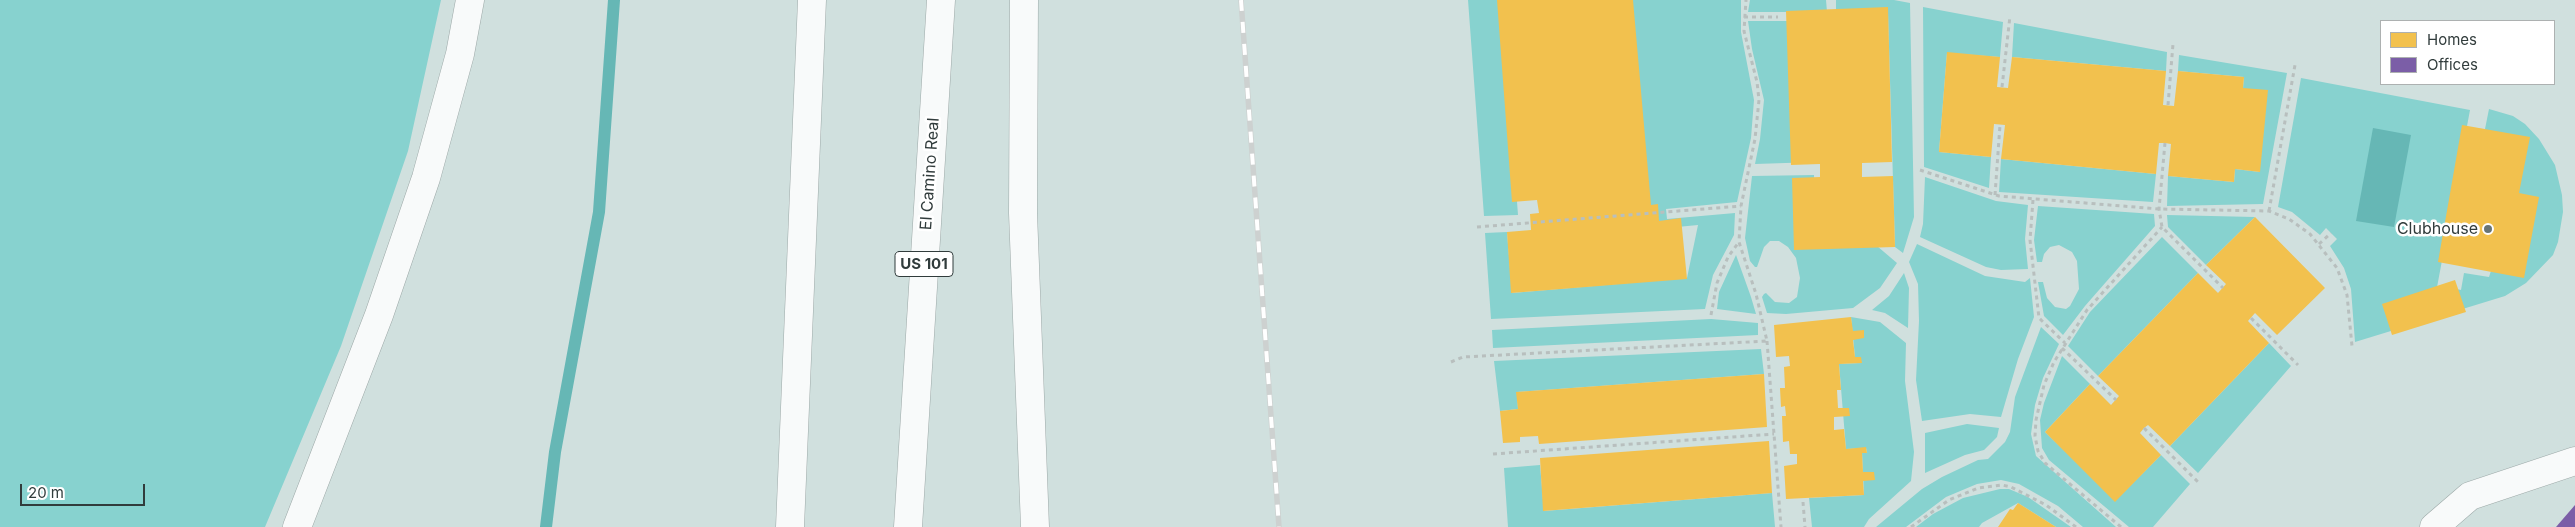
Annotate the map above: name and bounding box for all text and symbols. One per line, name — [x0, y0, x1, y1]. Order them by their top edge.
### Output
legend — [2380, 20, 2555, 85]
text: Homes — [2427, 30, 2477, 49]
text: Offices — [2427, 55, 2478, 74]
street label: El Camino Real — [916, 117, 944, 231]
place label: Clubhouse — [2397, 219, 2478, 239]
marker: Clubhouse — [2482, 223, 2494, 235]
road number: US 101 — [895, 252, 953, 276]
scale bar — [22, 474, 148, 506]
text: 20 m — [28, 483, 64, 502]

